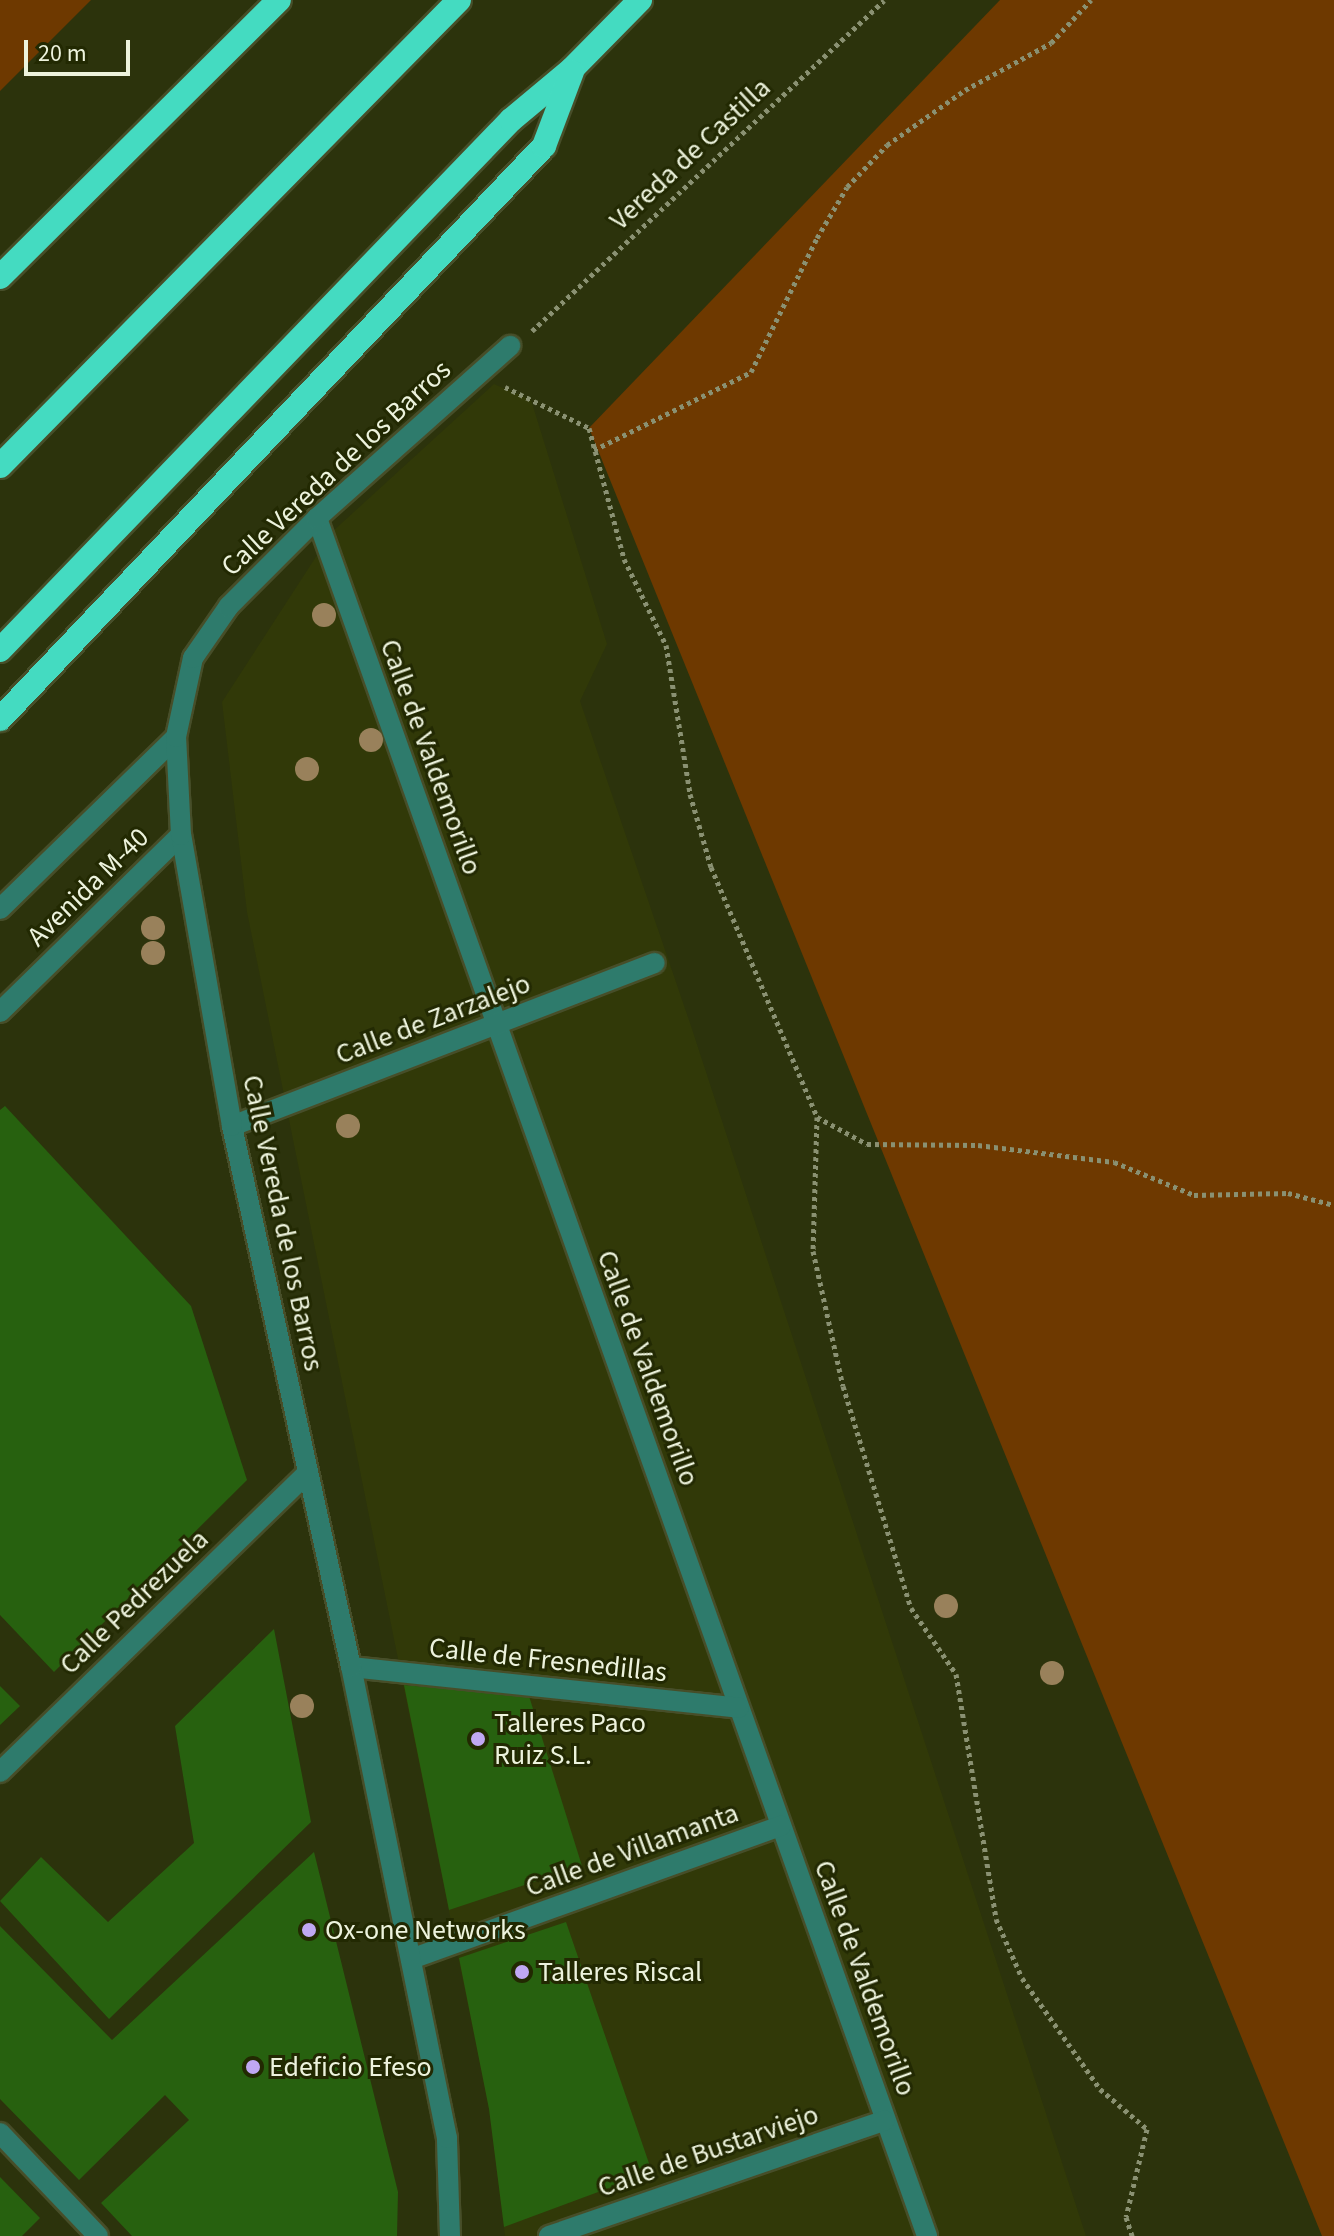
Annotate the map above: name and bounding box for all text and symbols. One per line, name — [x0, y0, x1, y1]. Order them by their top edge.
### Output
scale bar — [28, 24, 134, 74]
text: 20 m — [38, 36, 87, 71]
street label: Vereda de Castilla — [603, 71, 777, 237]
street label: Calle Vereda de los Barros — [214, 353, 458, 583]
street label: Calle de Valdemorillo — [373, 635, 489, 879]
street label: Avenida M-40 — [20, 821, 156, 953]
street label: Calle de Zarzalejo — [331, 966, 535, 1072]
street label: Calle Vereda de los Barros — [235, 1072, 331, 1374]
street label: Calle de Valdemorillo — [590, 1246, 706, 1490]
street label: Calle Pedrezuela — [53, 1523, 215, 1681]
street label: Calle de Fresnedillas — [427, 1631, 669, 1689]
place label: Talleres Paco Ruiz S.L. — [494, 1706, 646, 1772]
marker: Talleres Paco Ruiz S.L. — [469, 1730, 487, 1748]
street label: Calle de Villamanta — [521, 1796, 743, 1904]
street label: Calle de Valdemorillo — [807, 1856, 923, 2100]
place label: Ox-one Networks — [325, 1913, 526, 1947]
marker: Ox-one Networks — [300, 1921, 318, 1939]
place label: Talleres Riscal — [538, 1955, 702, 1989]
marker: Talleres Riscal — [513, 1963, 531, 1981]
place label: Edeficio Efeso — [269, 2050, 432, 2084]
marker: Edeficio Efeso — [244, 2058, 262, 2076]
street label: Calle de Bustarviejo — [593, 2097, 823, 2205]

